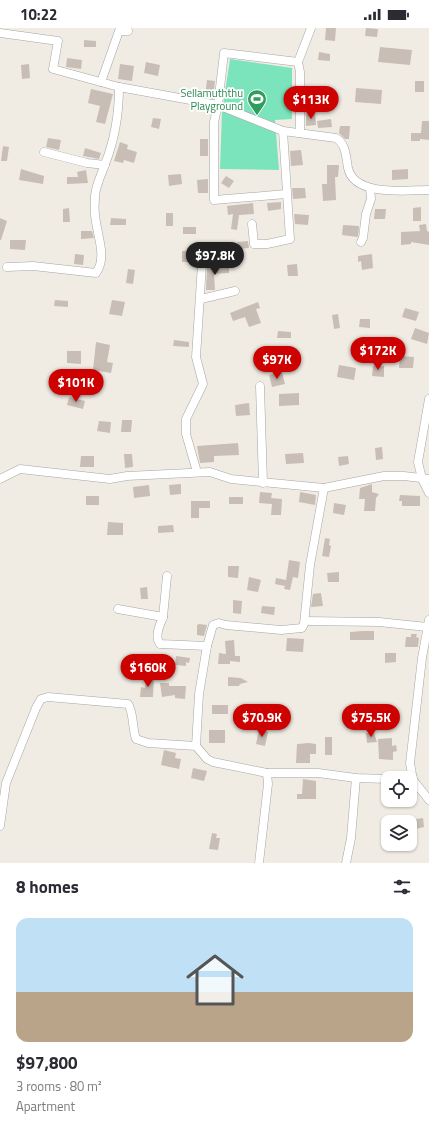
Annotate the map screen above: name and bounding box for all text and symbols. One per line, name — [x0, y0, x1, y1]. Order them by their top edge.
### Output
text: 10:22 — [20, 3, 57, 26]
place label: Sellamuththu Playground — [181, 85, 243, 114]
pin: $113K — [283, 86, 339, 120]
sports icon: Sellamuththu Playground — [246, 88, 268, 116]
text: $113K — [293, 89, 329, 109]
pin: $97.8K — [182, 242, 248, 276]
text: $97.8K — [195, 245, 235, 265]
pin: $172K — [350, 337, 406, 371]
text: $172K — [360, 340, 396, 360]
pin: $97K — [253, 346, 301, 380]
text: $97K — [262, 349, 292, 369]
pin: $101K — [48, 369, 104, 403]
text: $101K — [58, 372, 94, 392]
pin: $160K — [120, 654, 176, 688]
text: $160K — [130, 657, 166, 677]
pin: $70.9K — [229, 704, 295, 738]
pin: $75.5K — [338, 704, 404, 738]
text: $70.9K — [242, 707, 282, 727]
text: $75.5K — [351, 707, 391, 727]
map controls — [381, 771, 417, 851]
button: locate — [381, 771, 417, 807]
button: layers — [381, 815, 417, 851]
text: 8 homes — [16, 874, 79, 900]
icon: filters — [391, 876, 413, 898]
icon: home — [179, 944, 251, 1016]
text: $97,800 — [16, 1050, 78, 1076]
text: 3 rooms · 80 m² — [16, 1076, 102, 1096]
text: Apartment — [16, 1096, 75, 1116]

